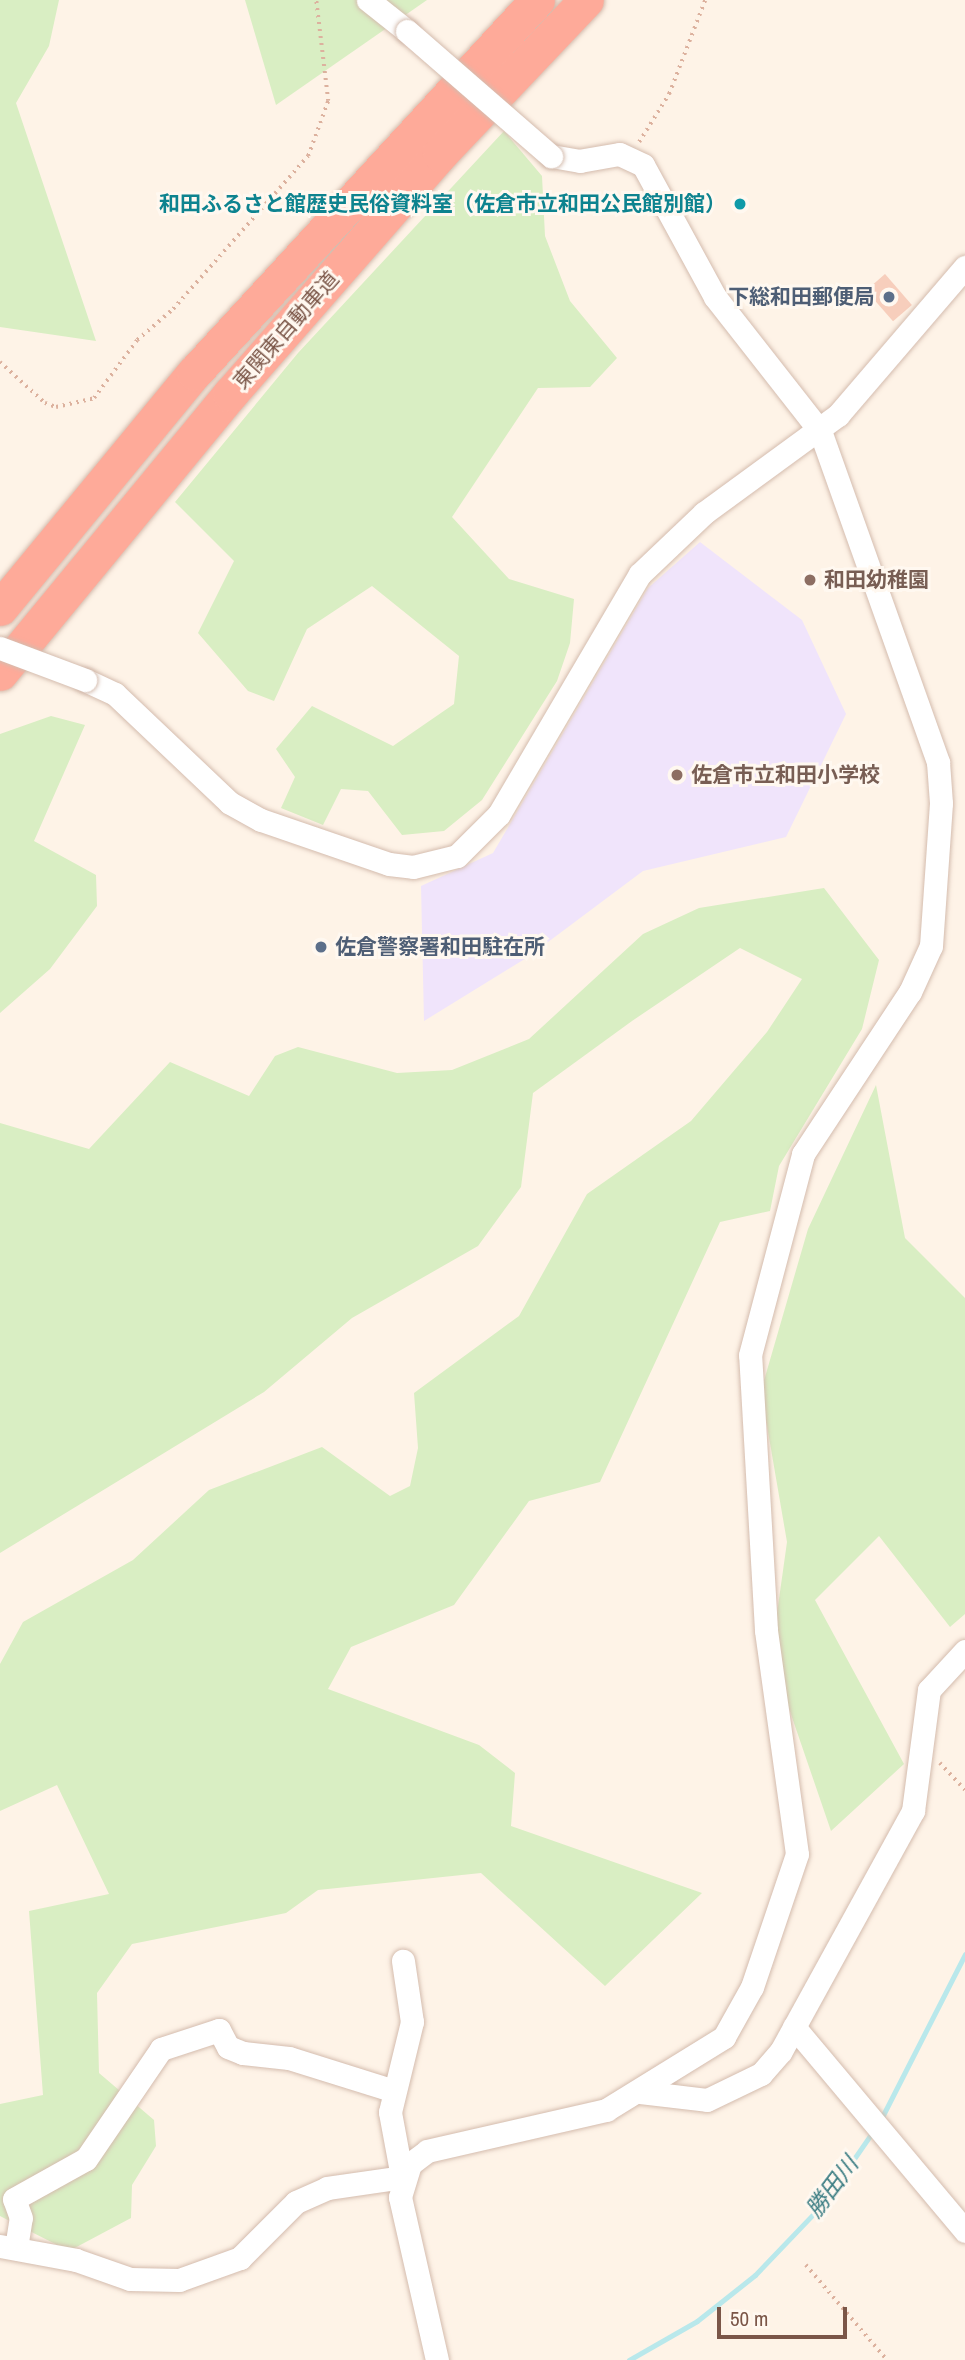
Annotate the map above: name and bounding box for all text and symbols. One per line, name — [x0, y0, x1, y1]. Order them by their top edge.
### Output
place label: 和田ふるさと館歴史民俗資料室（佐倉市立和田公民館別館） — [159, 191, 726, 217]
marker: 和田ふるさと館歴史民俗資料室（佐倉市立和田公民館別館） — [732, 196, 748, 212]
street label: 東関東自動車道 — [228, 266, 344, 394]
place label: 下総和田郵便局 — [728, 284, 875, 310]
marker: 下総和田郵便局 — [881, 289, 897, 305]
place label: 和田幼稚園 — [824, 567, 929, 593]
marker: 和田幼稚園 — [802, 572, 818, 588]
place label: 佐倉市立和田小学校 — [691, 762, 880, 788]
marker: 佐倉市立和田小学校 — [669, 767, 685, 783]
place label: 佐倉警察署和田駐在所 — [335, 934, 545, 960]
marker: 佐倉警察署和田駐在所 — [313, 939, 329, 955]
water label: 勝田川 — [800, 2151, 864, 2223]
scale bar — [720, 2294, 850, 2338]
text: 50 m — [730, 2304, 768, 2333]

